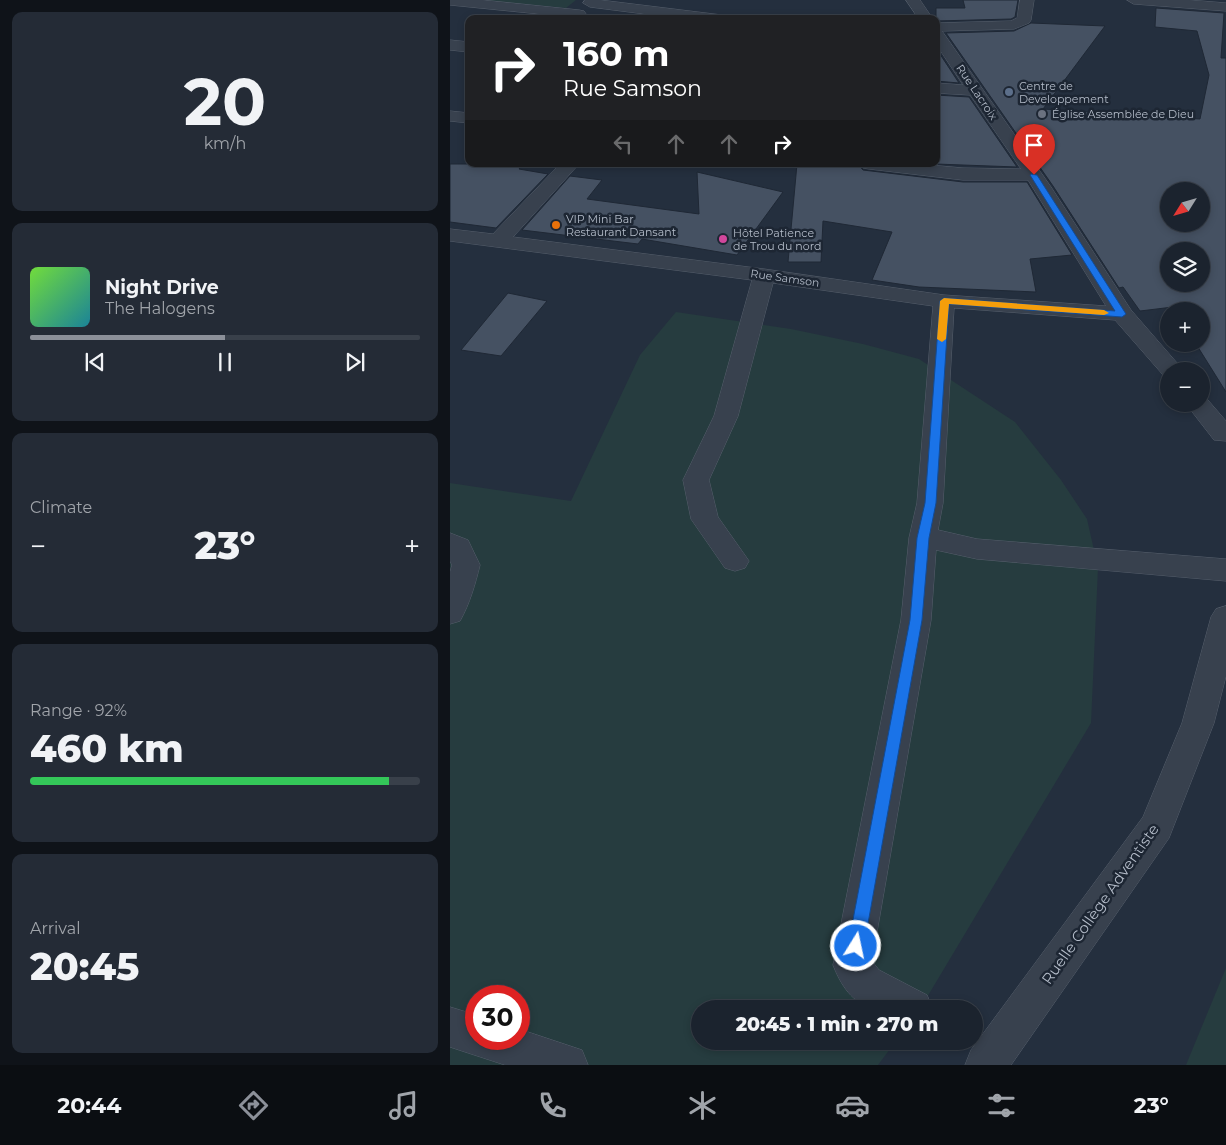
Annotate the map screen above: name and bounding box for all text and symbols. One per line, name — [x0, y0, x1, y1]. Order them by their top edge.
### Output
text: 160 m — [563, 32, 669, 75]
icon: right — [480, 35, 545, 100]
text: 20 — [184, 62, 266, 141]
street label: Rue Lacroix — [953, 62, 1001, 123]
text: Rue Samson — [563, 75, 702, 102]
place label: Centre de Developpement — [1019, 79, 1109, 106]
marker: Centre de Developpement — [1003, 86, 1015, 98]
place label: Église Assemblée de Dieu — [1052, 107, 1194, 121]
marker: Église Assemblée de Dieu — [1036, 108, 1048, 120]
pin — [1013, 124, 1055, 175]
icon: left — [609, 130, 637, 158]
icon: ahead — [662, 130, 690, 158]
icon: ahead — [715, 130, 743, 158]
icon: right — [768, 130, 796, 158]
icon: arrive — [1020, 131, 1048, 159]
text: km/h — [204, 134, 246, 153]
north arrow — [1160, 182, 1210, 232]
map controls — [1160, 182, 1210, 412]
place label: VIP Mini Bar Restaurant Dansant — [566, 212, 677, 239]
marker: VIP Mini Bar Restaurant Dansant — [550, 219, 562, 231]
place label: Hôtel Patience de Trou du nord — [733, 226, 821, 253]
marker: Hôtel Patience de Trou du nord — [717, 233, 729, 245]
button: layers — [1160, 242, 1210, 292]
street label: Rue Samson — [750, 266, 820, 290]
text: Night Drive — [105, 276, 219, 299]
text: The Halogens — [105, 299, 215, 318]
button: + — [1160, 302, 1210, 352]
icon: previous — [81, 348, 109, 376]
icon: pause — [211, 348, 239, 376]
icon: next — [341, 348, 369, 376]
button: − — [1160, 362, 1210, 412]
text: Climate — [30, 498, 92, 517]
text: 23° — [195, 522, 255, 569]
text: − — [30, 529, 46, 563]
text: + — [404, 529, 420, 563]
text: Range · 92% — [30, 701, 127, 720]
text: 460 km — [30, 725, 184, 772]
street label: Ruelle Collège Adventiste — [1037, 820, 1163, 988]
text: Arrival — [30, 919, 80, 938]
position arrow — [829, 919, 881, 971]
text: 20:45 — [30, 943, 139, 990]
speed limit sign: 30 — [465, 985, 530, 1050]
text: 20:45 · 1 min · 270 m — [736, 1013, 938, 1036]
icon: directions — [236, 1088, 271, 1123]
icon: music — [386, 1088, 421, 1123]
icon: phone — [535, 1088, 570, 1123]
icon: climate — [685, 1088, 720, 1123]
icon: car — [835, 1088, 870, 1123]
icon: filters — [984, 1088, 1019, 1123]
text: 20:44 — [57, 1092, 121, 1119]
text: 23° — [1134, 1092, 1169, 1119]

